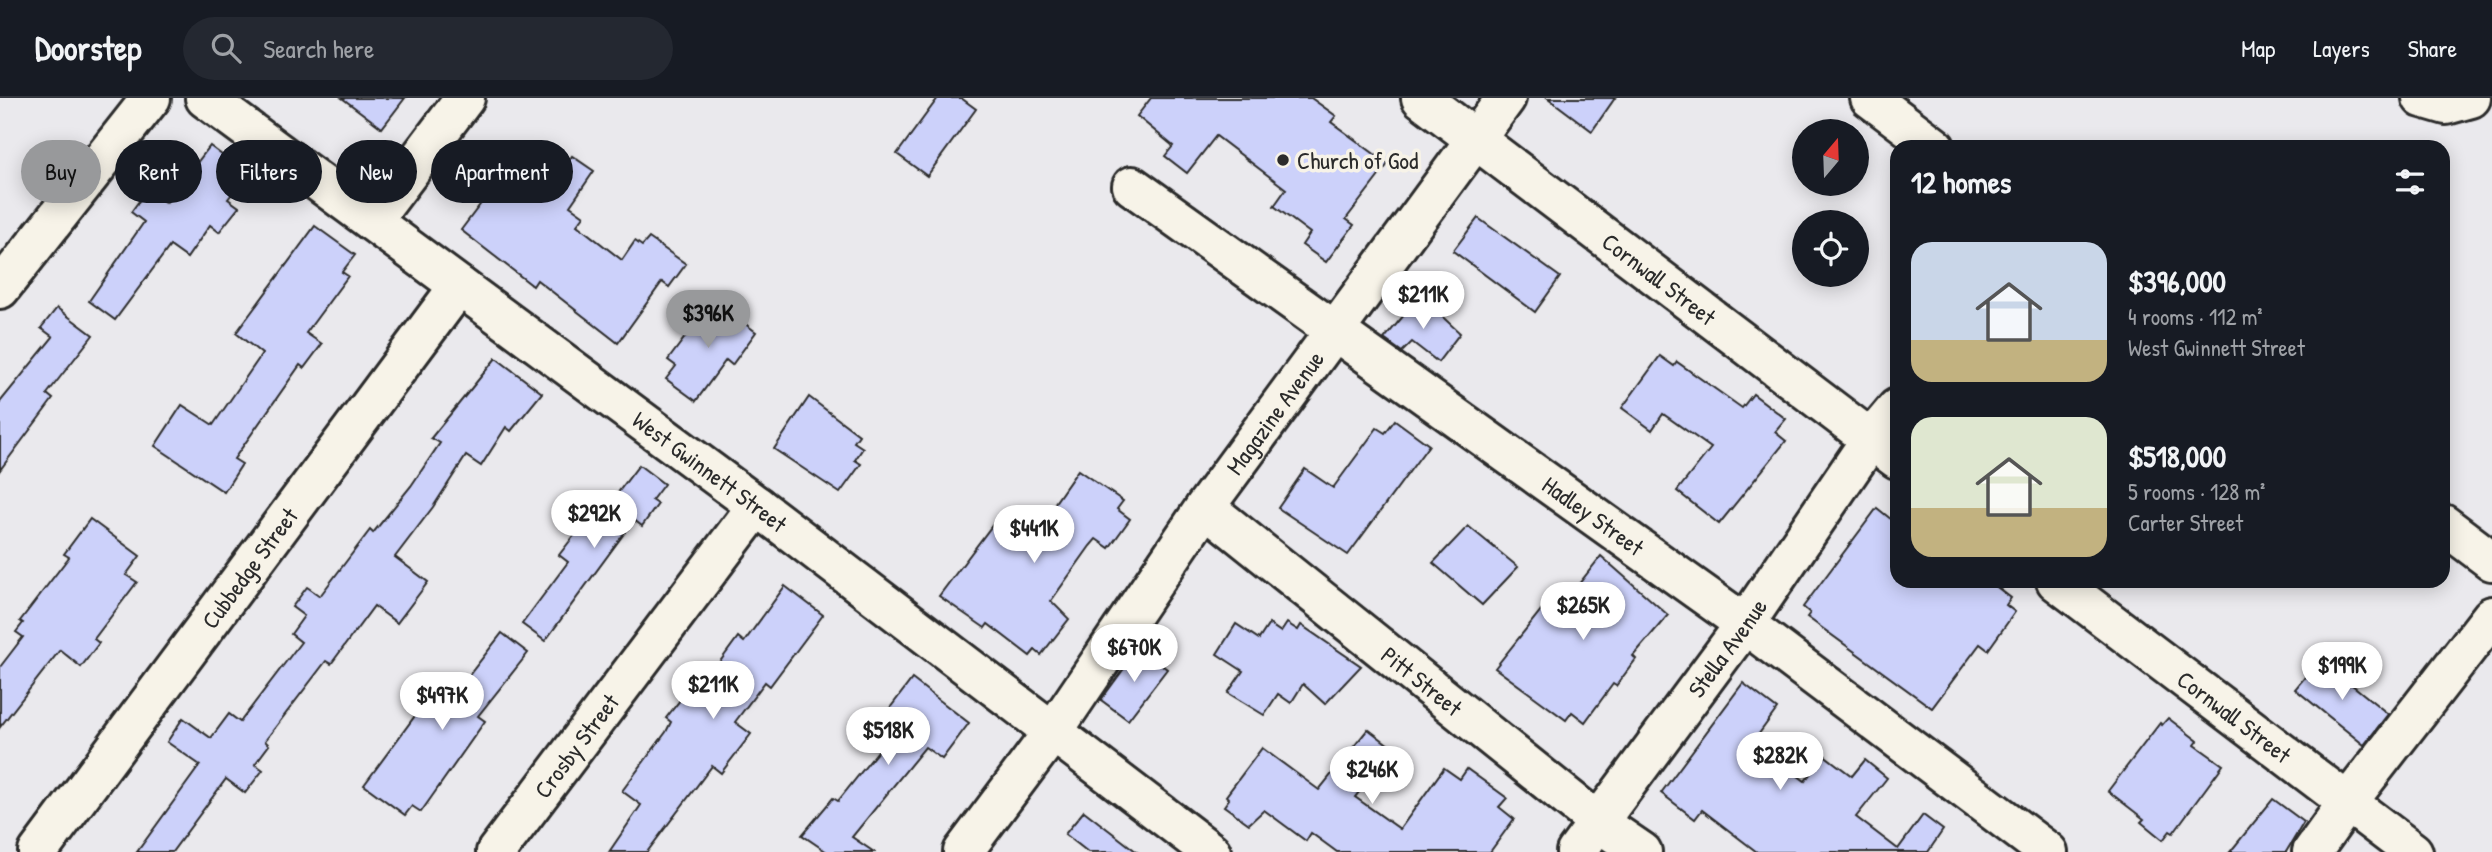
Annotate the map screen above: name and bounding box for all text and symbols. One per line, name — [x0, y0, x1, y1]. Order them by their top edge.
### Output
search box — [183, 17, 673, 80]
text: Doorstep — [35, 26, 141, 70]
icon: search — [207, 29, 245, 67]
text: Search here — [263, 31, 374, 66]
text: Map — [2241, 32, 2275, 64]
text: Layers — [2313, 32, 2370, 64]
text: Share — [2408, 32, 2457, 64]
north arrow — [1792, 119, 1869, 196]
map controls — [1792, 119, 1869, 287]
chip: Buy — [21, 140, 101, 203]
chip: Rent — [115, 140, 202, 203]
chip: Filters — [216, 140, 322, 203]
chip: New — [336, 140, 417, 203]
chip: Apartment — [431, 140, 573, 203]
place label: Church of God — [1297, 144, 1418, 176]
marker: Church of God — [1275, 152, 1291, 168]
text: 12 homes — [1911, 162, 2011, 202]
icon: filters — [2391, 163, 2429, 201]
button: locate — [1792, 210, 1869, 287]
street label: Cornwall Street — [1596, 225, 1723, 333]
text: $396,000 — [2128, 261, 2226, 301]
icon: home — [1967, 270, 2051, 354]
pin: $211K — [1374, 272, 1472, 331]
text: $211K — [1397, 278, 1449, 309]
pin: $396K — [659, 290, 757, 350]
text: $396K — [682, 297, 734, 328]
text: 4 rooms · 112 m² — [2128, 301, 2263, 332]
text: West Gwinnett Street — [2128, 332, 2305, 363]
street label: Magazine Avenue — [1218, 344, 1331, 481]
street label: West Gwinnett Street — [626, 404, 794, 540]
text: $518,000 — [2128, 436, 2226, 476]
icon: home — [1967, 445, 2051, 529]
street label: Hadley Street — [1536, 468, 1651, 563]
text: 5 rooms · 128 m² — [2128, 476, 2265, 507]
pin: $292K — [545, 490, 643, 550]
text: $292K — [567, 497, 621, 528]
street label: Cubbedge Street — [194, 500, 305, 635]
pin: $441K — [985, 505, 1083, 565]
text: Carter Street — [2128, 507, 2243, 538]
text: $441K — [1009, 512, 1059, 543]
pin: $265K — [1534, 582, 1632, 642]
text: $265K — [1556, 589, 1610, 620]
street label: Stella Avenue — [1680, 592, 1774, 704]
pin: $670K — [1085, 624, 1183, 684]
text: $670K — [1107, 631, 1161, 662]
street label: Pitt Street — [1375, 639, 1470, 723]
pin: $199K — [2293, 642, 2391, 702]
text: $199K — [2318, 649, 2366, 680]
pin: $211K — [664, 662, 762, 721]
street label: Cornwall Street — [2171, 663, 2299, 771]
text: $211K — [687, 668, 739, 699]
pin: $497K — [393, 672, 491, 732]
text: $497K — [416, 679, 468, 710]
street label: Crosby Street — [526, 687, 626, 804]
pin: $518K — [839, 708, 937, 767]
text: $518K — [862, 714, 914, 745]
pin: $282K — [1731, 732, 1829, 792]
text: $282K — [1752, 739, 1808, 770]
pin: $246K — [1323, 746, 1421, 806]
text: $246K — [1346, 753, 1398, 784]

